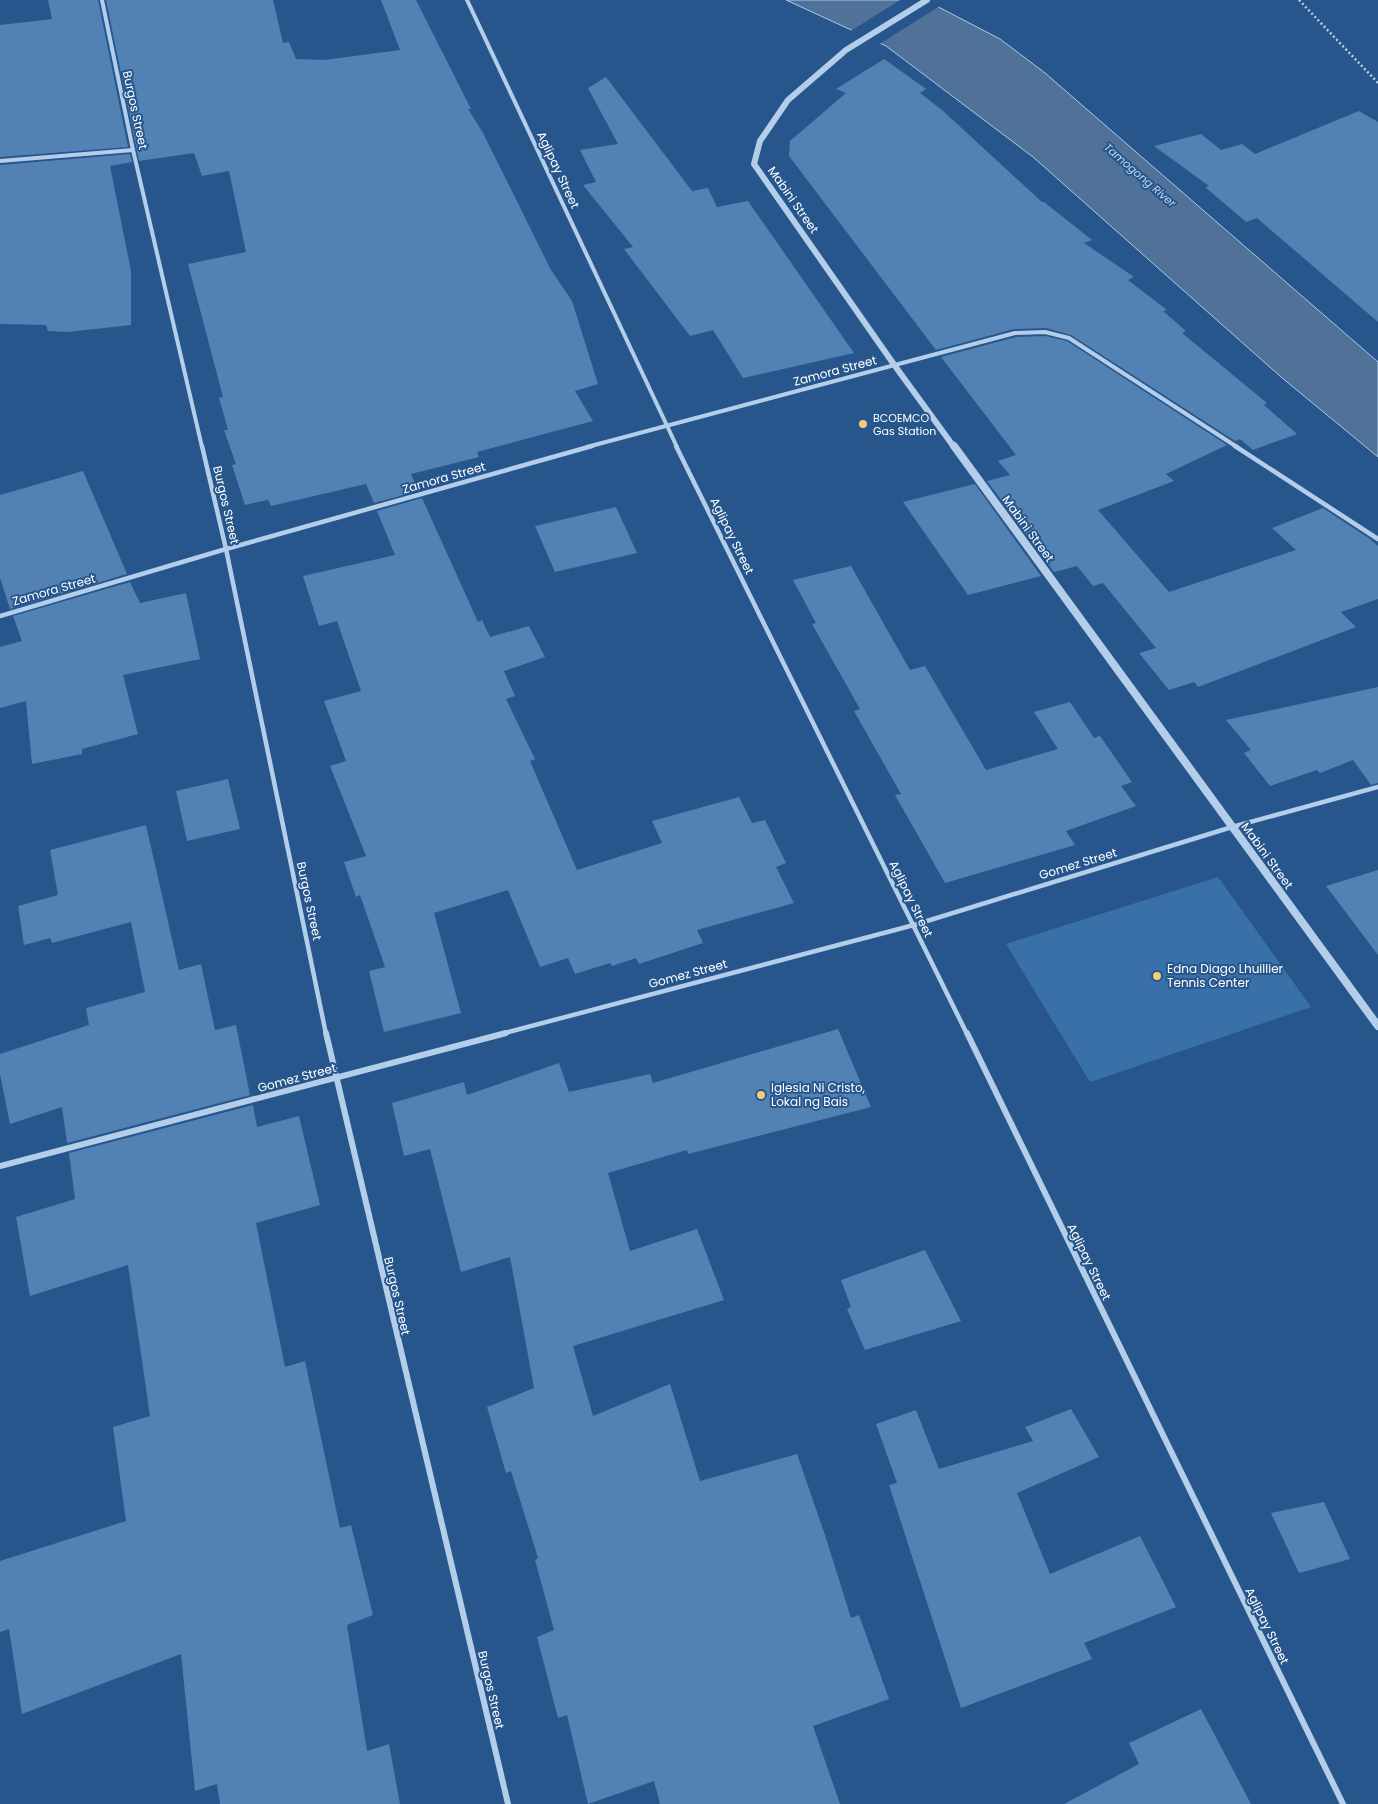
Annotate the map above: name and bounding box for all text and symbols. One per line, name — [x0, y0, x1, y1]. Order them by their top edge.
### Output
street label: Burgos Street — [119, 69, 152, 151]
street label: Aglipay Street — [533, 128, 584, 211]
water label: Tamogong River — [1101, 139, 1180, 211]
street label: Mabini Street — [764, 163, 823, 237]
street label: Zamora Street — [791, 351, 878, 390]
place label: BCOEMCO Gas Station — [873, 410, 936, 439]
marker: BCOEMCO Gas Station — [857, 418, 869, 430]
street label: Zamora Street — [400, 458, 487, 497]
street label: Burgos Street — [209, 464, 244, 546]
street label: Mabini Street — [998, 492, 1058, 565]
street label: Aglipay Street — [707, 495, 758, 577]
street label: Zamora Street — [10, 570, 97, 609]
street label: Mabini Street — [1237, 819, 1297, 892]
street label: Gomez Street — [1037, 844, 1119, 883]
street label: Aglipay Street — [886, 858, 937, 940]
street label: Burgos Street — [293, 860, 326, 942]
street label: Gomez Street — [647, 955, 729, 992]
place label: Edna Diago Lhuillier Tennis Center — [1167, 960, 1284, 991]
marker: Edna Diago Lhuillier Tennis Center — [1151, 970, 1163, 982]
street label: Gomez Street — [256, 1059, 338, 1096]
place label: Iglesia Ni Cristo, Lokal ng Bais — [771, 1079, 866, 1110]
marker: Iglesia Ni Cristo, Lokal ng Bais — [755, 1089, 767, 1101]
street label: Aglipay Street — [1064, 1221, 1115, 1303]
street label: Burgos Street — [380, 1255, 415, 1337]
street label: Aglipay Street — [1242, 1585, 1293, 1667]
street label: Burgos Street — [474, 1649, 509, 1731]

